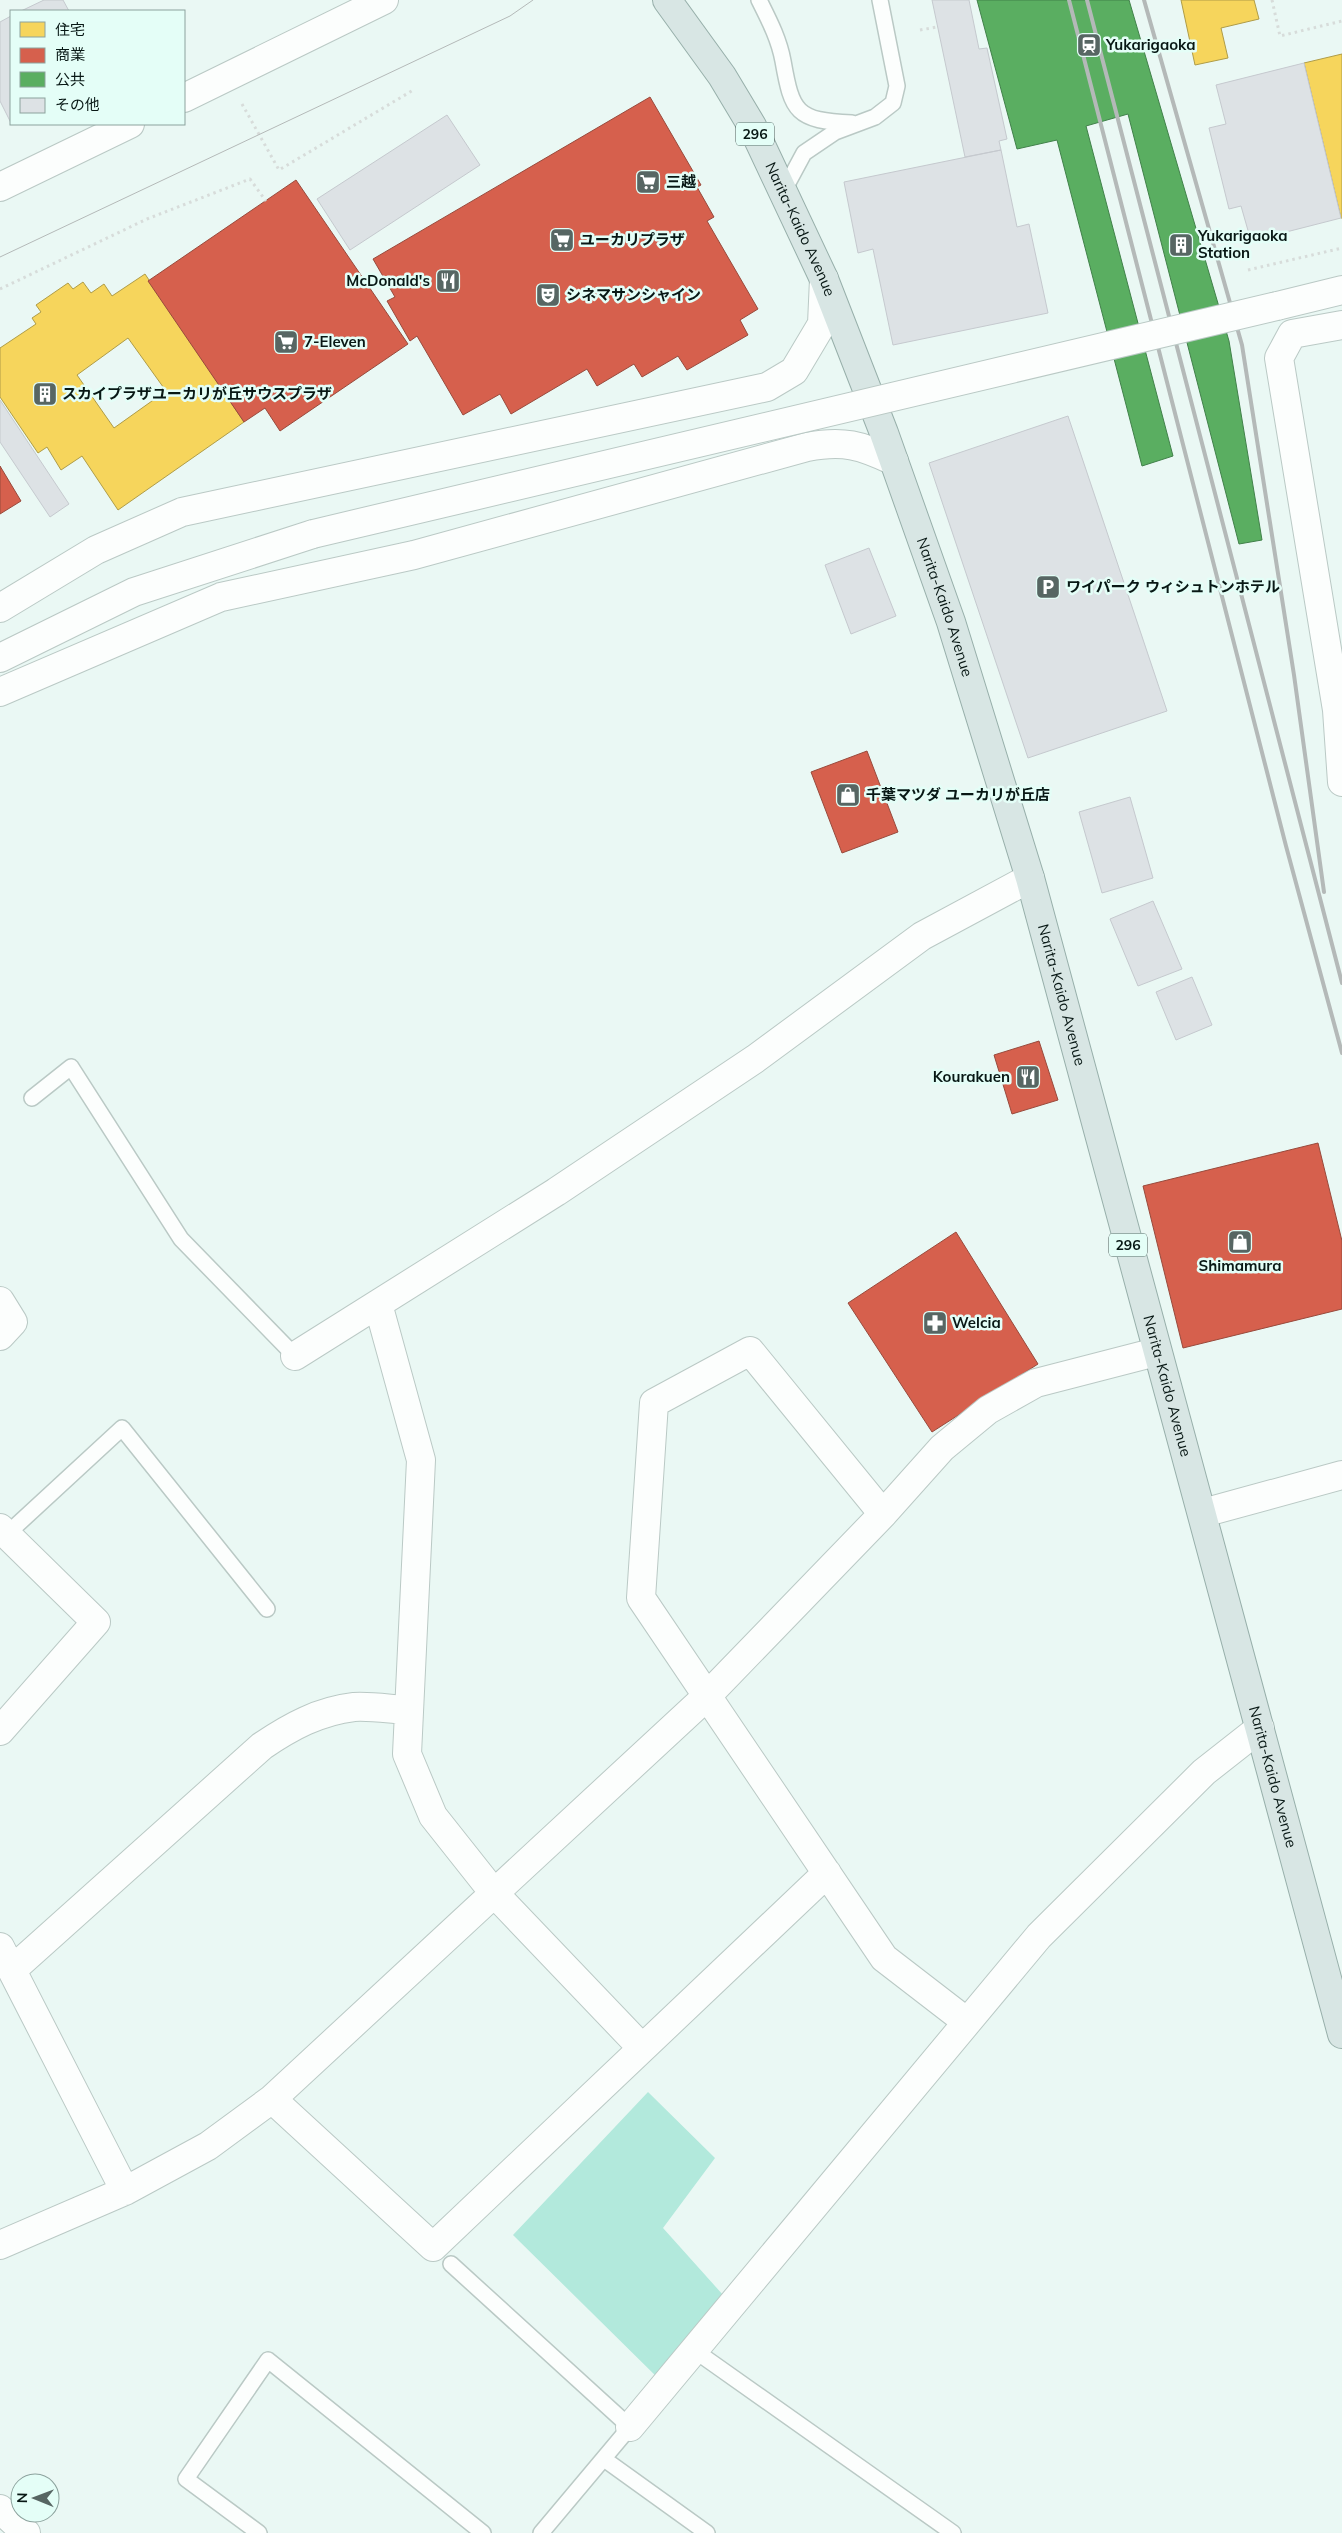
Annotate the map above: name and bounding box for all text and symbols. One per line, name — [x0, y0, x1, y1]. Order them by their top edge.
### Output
legend — [10, 10, 185, 125]
text: 住宅 — [55, 20, 85, 39]
station icon: Yukarigaoka — [1076, 32, 1102, 58]
place label: Yukarigaoka — [1105, 35, 1196, 54]
text: 商業 — [55, 45, 85, 64]
text: 公共 — [55, 70, 85, 89]
text: その他 — [55, 95, 100, 114]
road number: 296 — [736, 122, 774, 146]
street label: Narita-Kaido Avenue — [761, 159, 840, 299]
supermarket icon: 三越 — [635, 169, 661, 195]
place label: 三越 — [666, 172, 696, 191]
place label: Yukarigaoka Station — [1197, 226, 1288, 262]
supermarket icon: ユーカリプラザ — [549, 227, 575, 253]
place label: ユーカリプラザ — [580, 230, 685, 249]
building icon: Yukarigaoka Station — [1168, 232, 1194, 258]
restaurant icon: McDonald's — [435, 268, 461, 294]
place label: McDonald's — [346, 271, 430, 290]
theatre icon: シネマサンシャイン — [535, 282, 561, 308]
place label: シネマサンシャイン — [566, 285, 701, 304]
supermarket icon: 7-Eleven — [273, 329, 299, 355]
place label: 7-Eleven — [304, 332, 366, 351]
building icon: スカイプラザユーカリが丘サウスプラザ — [32, 381, 58, 407]
place label: スカイプラザユーカリが丘サウスプラザ — [62, 384, 332, 403]
street label: Narita-Kaido Avenue — [913, 535, 977, 679]
parking icon: ワイパーク ウィシュトンホテル — [1035, 574, 1061, 600]
place label: ワイパーク ウィシュトンホテル — [1066, 577, 1280, 596]
shop icon: 千葉マツダ ユーカリが丘店 — [835, 782, 861, 808]
place label: 千葉マツダ ユーカリが丘店 — [866, 785, 1050, 804]
street label: Narita-Kaido Avenue — [1034, 922, 1090, 1068]
restaurant icon: Kourakuen — [1015, 1064, 1041, 1090]
place label: Kourakuen — [933, 1067, 1010, 1086]
shop icon: Shimamura — [1227, 1229, 1253, 1255]
road number: 296 — [1109, 1234, 1147, 1256]
place label: Shimamura — [1199, 1256, 1281, 1275]
pharmacy icon: Welcia — [922, 1310, 948, 1336]
place label: Welcia — [952, 1313, 1001, 1332]
street label: Narita-Kaido Avenue — [1139, 1313, 1196, 1459]
street label: Narita-Kaido Avenue — [1245, 1704, 1301, 1850]
north arrow — [10, 2473, 60, 2523]
text: N — [13, 2492, 31, 2503]

